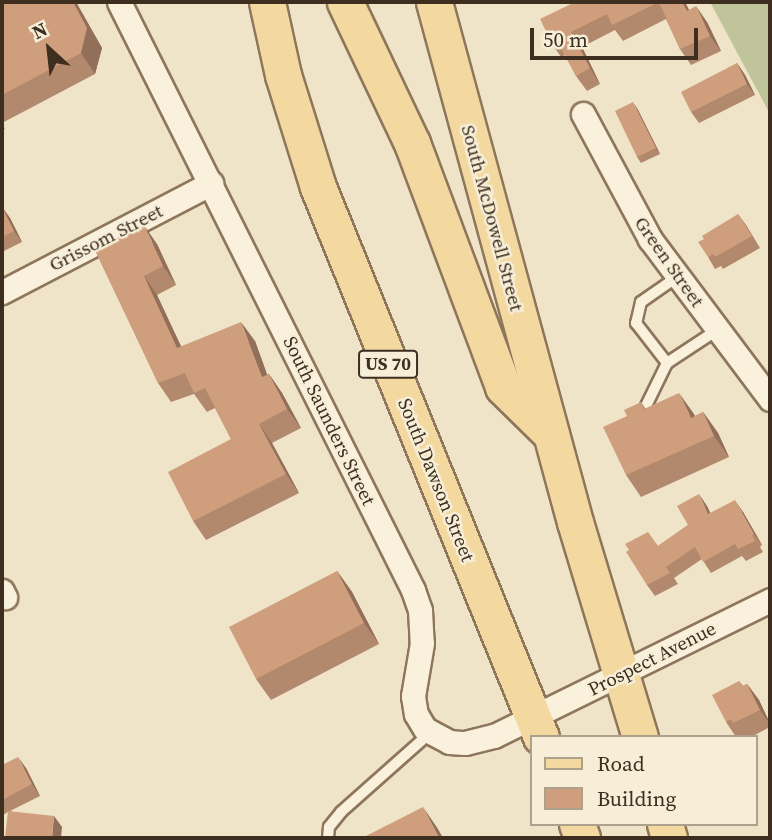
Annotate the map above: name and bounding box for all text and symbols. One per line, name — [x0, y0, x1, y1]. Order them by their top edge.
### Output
north arrow — [14, 14, 84, 84]
scale bar — [534, 14, 702, 58]
text: N — [27, 16, 52, 45]
text: 50 m — [543, 25, 588, 54]
street label: South McDowell Street — [456, 123, 528, 313]
street label: Grissom Street — [45, 200, 167, 276]
street label: Green Street — [629, 212, 709, 312]
street label: South Saunders Street — [278, 333, 380, 509]
road number: US 70 — [356, 350, 420, 378]
street label: South Dawson Street — [393, 395, 479, 565]
street label: Prospect Avenue — [584, 617, 720, 701]
legend — [530, 735, 758, 826]
text: Road — [597, 749, 645, 778]
text: Building — [597, 784, 676, 813]

